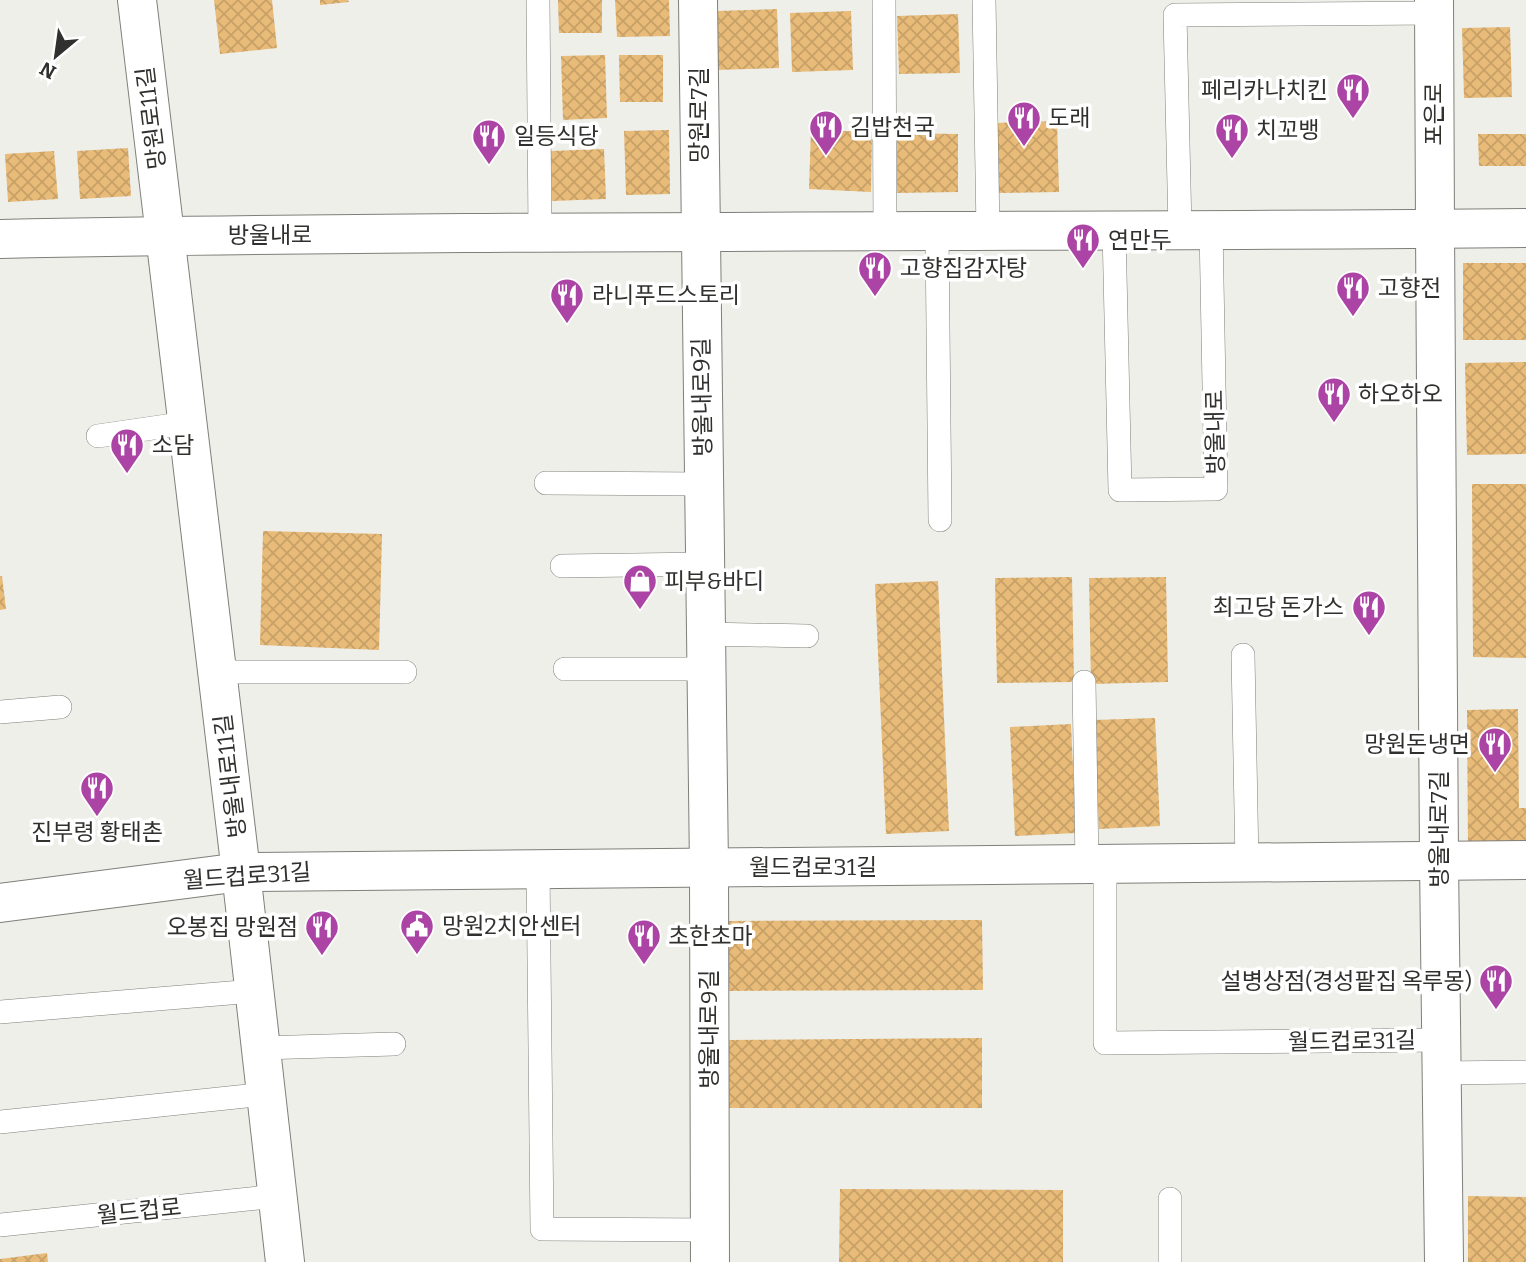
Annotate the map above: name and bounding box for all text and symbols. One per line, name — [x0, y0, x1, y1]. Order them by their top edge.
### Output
north arrow — [21, 21, 91, 91]
text: N — [36, 57, 60, 84]
street label: 망원로11길 — [131, 65, 171, 171]
street label: 망원로7길 — [685, 67, 713, 163]
restaurant icon: 페리카나치킨 — [1334, 71, 1372, 120]
place label: 페리카나치킨 — [1201, 76, 1328, 104]
street label: 포은로 — [1420, 82, 1448, 146]
restaurant icon: 도래 — [1005, 99, 1043, 148]
place label: 도래 — [1048, 104, 1090, 132]
restaurant icon: 김밥천국 — [807, 108, 845, 157]
restaurant icon: 치꼬뱅 — [1213, 111, 1251, 160]
place label: 김밥천국 — [850, 113, 935, 141]
place label: 치꼬뱅 — [1256, 116, 1319, 144]
restaurant icon: 일등식당 — [470, 117, 508, 166]
place label: 일등식당 — [514, 122, 599, 150]
street label: 방울내로 — [228, 221, 312, 249]
restaurant icon: 연만두 — [1064, 221, 1102, 270]
place label: 연만두 — [1108, 226, 1171, 254]
restaurant icon: 고향집감자탕 — [856, 249, 894, 298]
place label: 고향집감자탕 — [900, 254, 1027, 282]
restaurant icon: 고향전 — [1334, 269, 1372, 318]
place label: 고향전 — [1378, 274, 1441, 302]
restaurant icon: 라니푸드스토리 — [548, 276, 586, 325]
place label: 라니푸드스토리 — [592, 281, 740, 309]
street label: 방울내로9길 — [687, 337, 717, 457]
restaurant icon: 하오하오 — [1315, 375, 1353, 424]
place label: 하오하오 — [1358, 380, 1443, 408]
street label: 방울내로 — [1200, 389, 1230, 475]
restaurant icon: 소담 — [108, 426, 146, 475]
place label: 소담 — [152, 431, 194, 459]
shop icon: 피부&바디 — [621, 562, 659, 611]
place label: 피부&바디 — [664, 567, 765, 595]
restaurant icon: 최고당 돈가스 — [1350, 588, 1388, 637]
place label: 최고당 돈가스 — [1212, 593, 1344, 621]
street label: 방울내로11길 — [209, 713, 251, 839]
restaurant icon: 망원돈냉면 — [1476, 725, 1514, 774]
place label: 망원돈냉면 — [1364, 730, 1470, 758]
restaurant icon: 진부령 황태촌 — [78, 769, 116, 818]
street label: 방울내로7길 — [1425, 770, 1453, 888]
place label: 진부령 황태촌 — [31, 818, 163, 846]
street label: 월드컵로31길 — [749, 853, 877, 881]
street label: 월드컵로31길 — [182, 858, 312, 894]
public building icon: 망원2치안센터 — [398, 907, 436, 956]
restaurant icon: 오봉집 망원점 — [303, 908, 341, 957]
place label: 망원2치안센터 — [442, 912, 581, 940]
place label: 오봉집 망원점 — [166, 913, 298, 941]
restaurant icon: 초한초마 — [625, 917, 663, 966]
place label: 초한초마 — [668, 922, 753, 950]
restaurant icon: 설병상점(경성팥집 옥루몽) — [1477, 962, 1515, 1011]
place label: 설병상점(경성팥집 옥루몽) — [1220, 967, 1472, 995]
street label: 방울내로9길 — [695, 969, 723, 1089]
street label: 월드컵로31길 — [1288, 1026, 1416, 1056]
street label: 월드컵로 — [95, 1193, 183, 1229]

